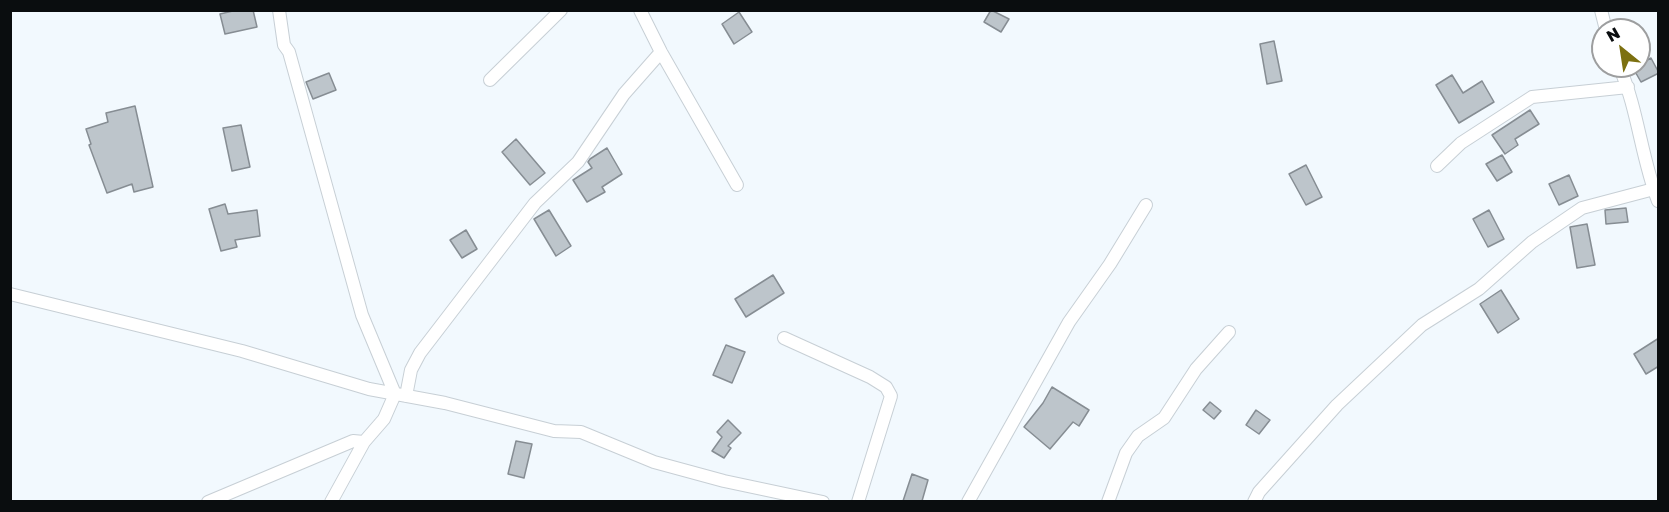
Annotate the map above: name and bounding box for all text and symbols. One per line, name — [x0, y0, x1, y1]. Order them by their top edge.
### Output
north arrow — [1591, 18, 1651, 78]
text: N — [1603, 22, 1623, 46]

